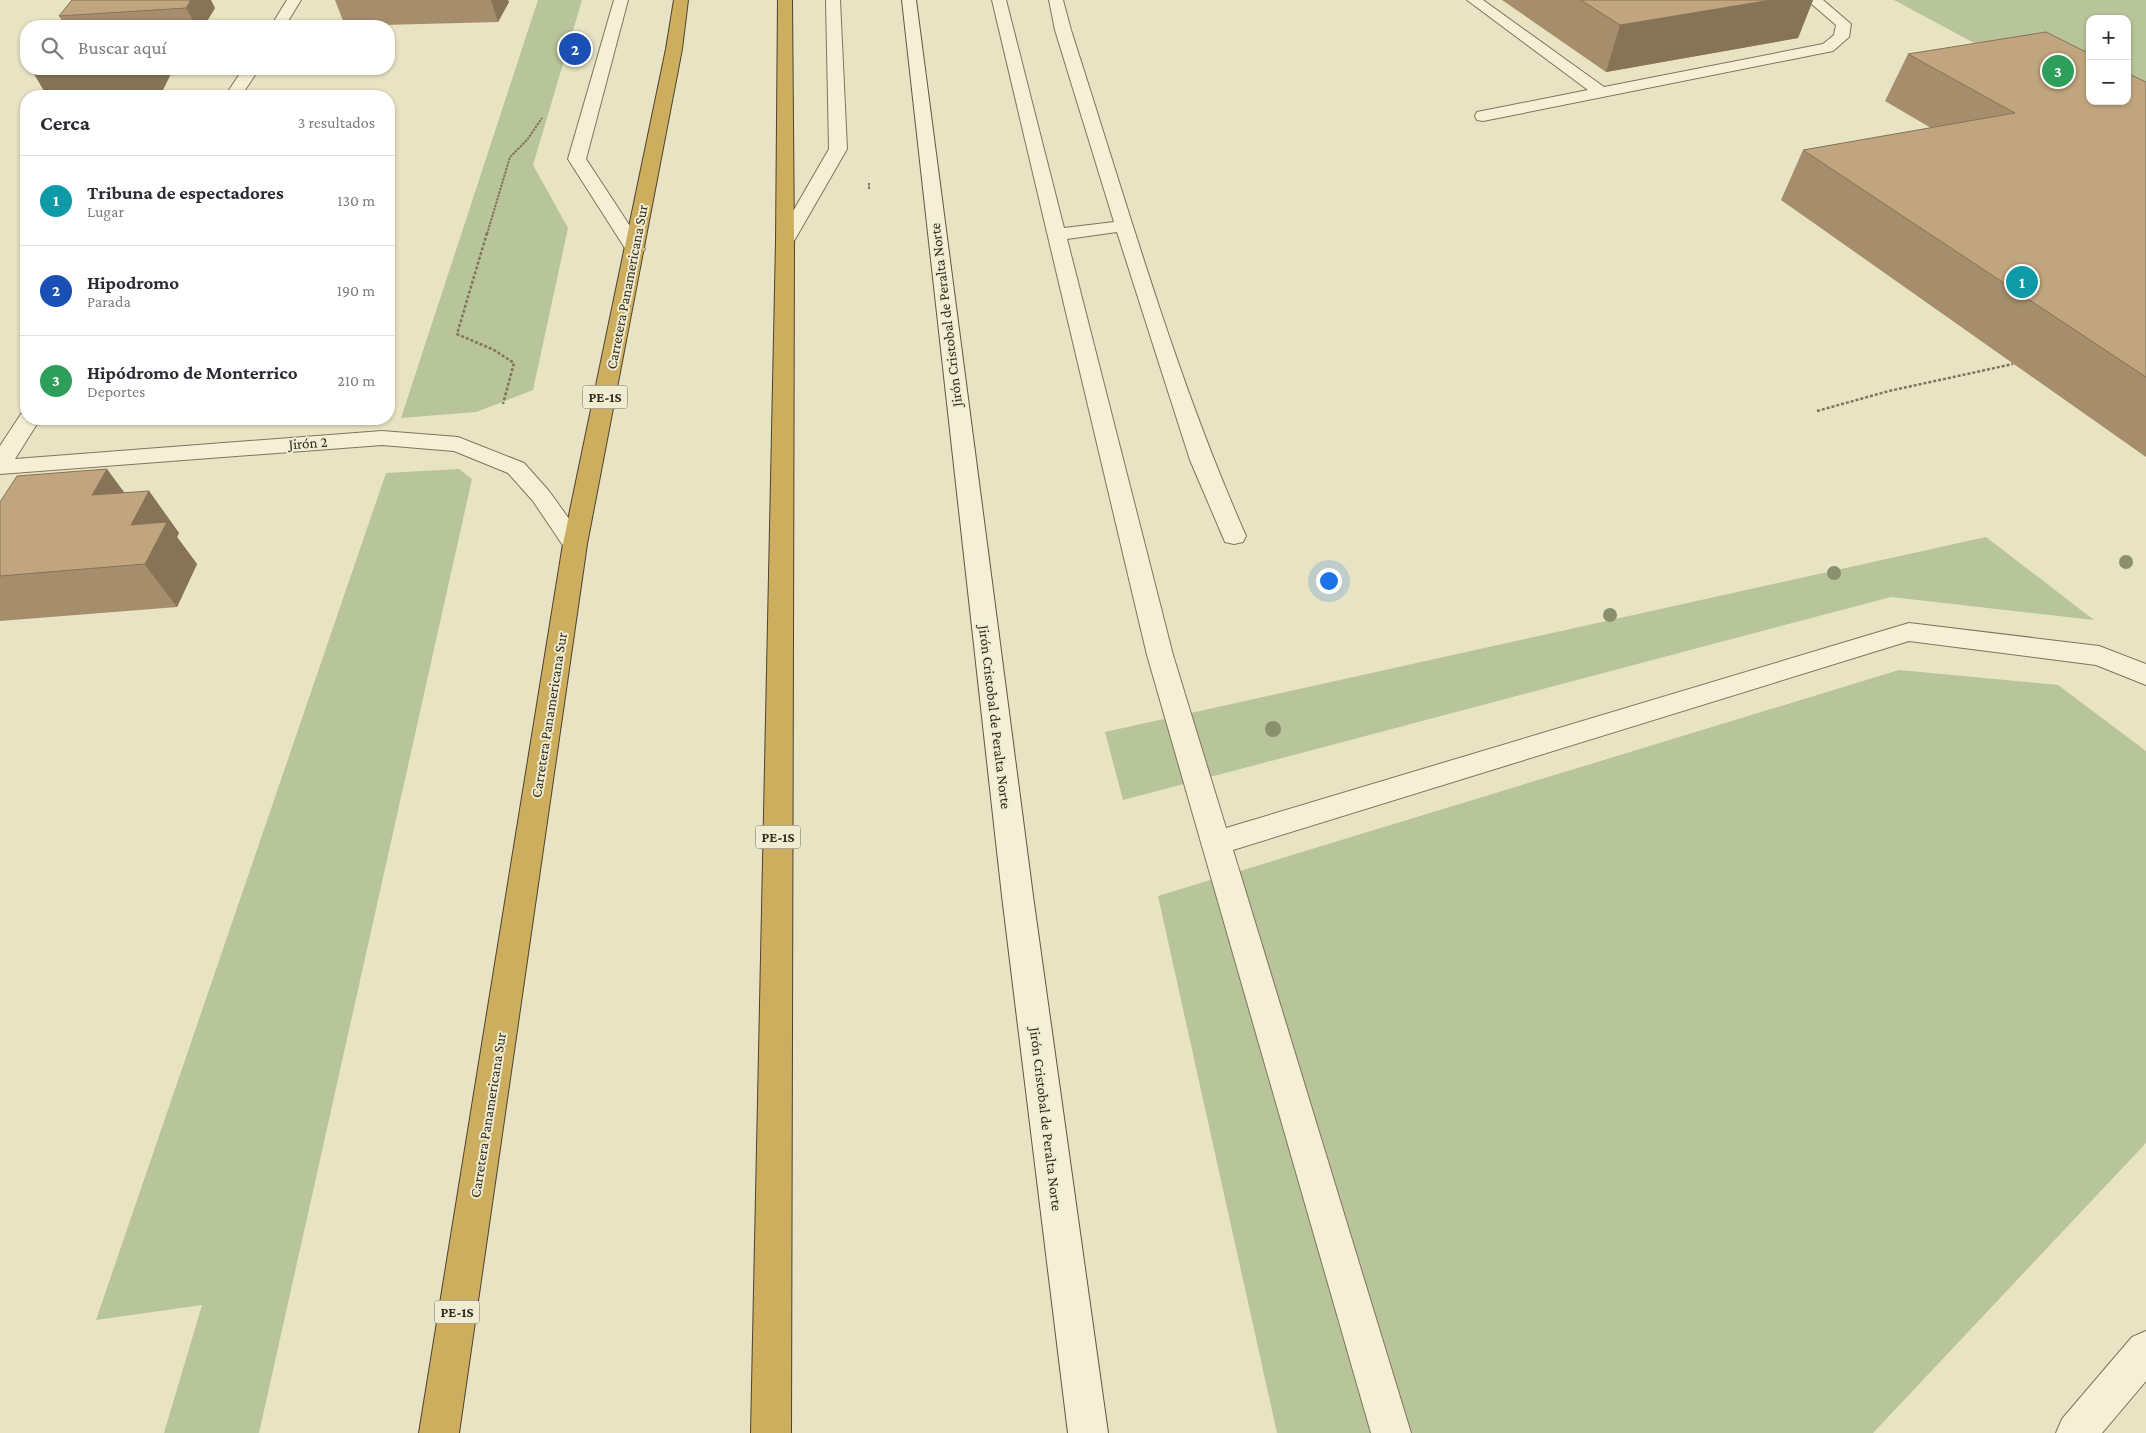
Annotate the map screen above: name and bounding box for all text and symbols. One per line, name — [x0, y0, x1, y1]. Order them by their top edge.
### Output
map controls — [2086, 15, 2131, 105]
button: + — [2086, 15, 2131, 60]
search box — [20, 20, 395, 75]
pin: 2 — [559, 30, 591, 68]
icon: search — [38, 34, 66, 62]
text: Buscar aquí — [78, 37, 167, 58]
pin: 3 — [2042, 52, 2074, 90]
button: − — [2086, 60, 2131, 105]
text: Cerca — [40, 111, 90, 135]
text: 3 resultados — [298, 114, 375, 131]
text: Tribuna de espectadores — [87, 182, 284, 203]
text: 1 — [53, 192, 59, 209]
text: 130 m — [337, 192, 375, 209]
text: Lugar — [87, 203, 124, 220]
street label: Carretera Panamericana Sur — [603, 203, 651, 371]
street label: Jirón Cristobal de Peralta Norte — [927, 222, 966, 410]
pin: 1 — [2006, 263, 2038, 301]
text: Hipodromo — [87, 272, 179, 293]
text: 2 — [52, 282, 60, 299]
text: 190 m — [337, 282, 375, 299]
text: Parada — [87, 293, 131, 310]
text: Hipódromo de Monterrico — [87, 362, 298, 383]
text: 3 — [52, 372, 60, 389]
text: 210 m — [337, 372, 375, 389]
text: Deportes — [87, 383, 145, 400]
road number: PE-1S — [582, 386, 628, 408]
street label: Jirón 2 — [286, 434, 328, 453]
your location — [1316, 568, 1342, 594]
street label: Jirón Cristobal de Peralta Norte — [975, 622, 1014, 810]
street label: Carretera Panamericana Sur — [528, 630, 570, 799]
road number: PE-1S — [756, 826, 800, 849]
street label: Jirón Cristobal de Peralta Norte — [1026, 1024, 1065, 1212]
street label: Carretera Panamericana Sur — [467, 1030, 509, 1199]
road number: PE-1S — [434, 1300, 480, 1324]

